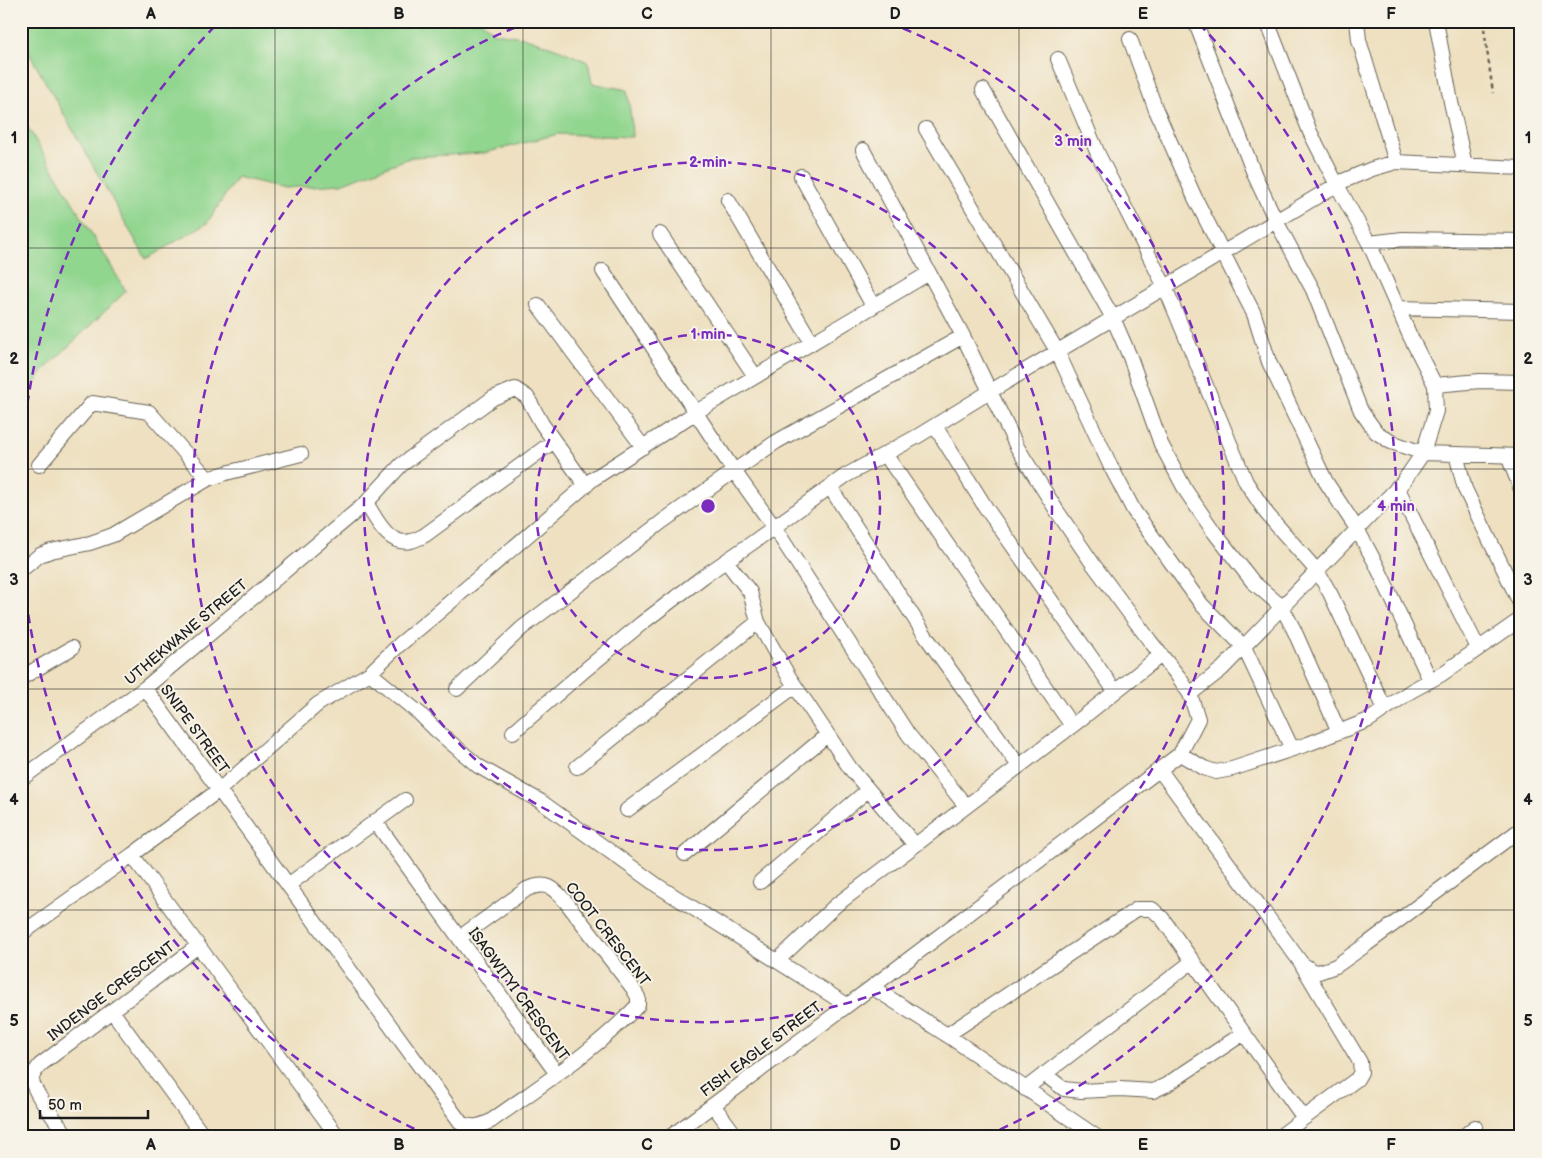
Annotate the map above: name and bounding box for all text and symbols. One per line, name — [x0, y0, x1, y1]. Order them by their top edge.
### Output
text: A — [145, 5, 156, 24]
text: B — [393, 5, 405, 24]
text: C — [641, 5, 653, 24]
text: D — [889, 5, 901, 24]
text: E — [1138, 5, 1148, 24]
text: F — [1386, 5, 1396, 24]
text: 1 — [11, 129, 17, 148]
text: 1 — [1525, 129, 1531, 148]
text: 3 min — [1054, 132, 1092, 151]
text: 2 min — [689, 153, 727, 172]
text: 1 min — [690, 325, 726, 344]
text: 2 — [9, 350, 19, 369]
text: 2 — [1523, 350, 1533, 369]
centre of rings — [699, 497, 717, 515]
text: 4 min — [1377, 497, 1415, 516]
text: 3 — [9, 571, 19, 590]
text: 3 — [1523, 571, 1533, 590]
street label: UTHEKWANE STREET — [121, 575, 252, 689]
street label: SNIPE STREET — [156, 681, 233, 777]
text: 4 — [9, 791, 19, 810]
text: 4 — [1523, 791, 1533, 810]
street label: COOT CRESCENT — [561, 878, 654, 990]
street label: ISAGWITYI CRESCENT — [464, 924, 573, 1064]
street label: INDENGE CRESCENT — [44, 937, 179, 1045]
street label: FISH EAGLE STREET — [697, 998, 826, 1101]
text: 5 — [9, 1012, 19, 1031]
text: 5 — [1523, 1012, 1533, 1031]
scale bar — [40, 1088, 148, 1120]
text: 50 m — [48, 1096, 82, 1115]
text: A — [145, 1136, 156, 1155]
text: B — [393, 1136, 405, 1155]
text: C — [641, 1136, 653, 1155]
text: D — [889, 1136, 901, 1155]
text: E — [1138, 1136, 1148, 1155]
text: F — [1386, 1136, 1396, 1155]

